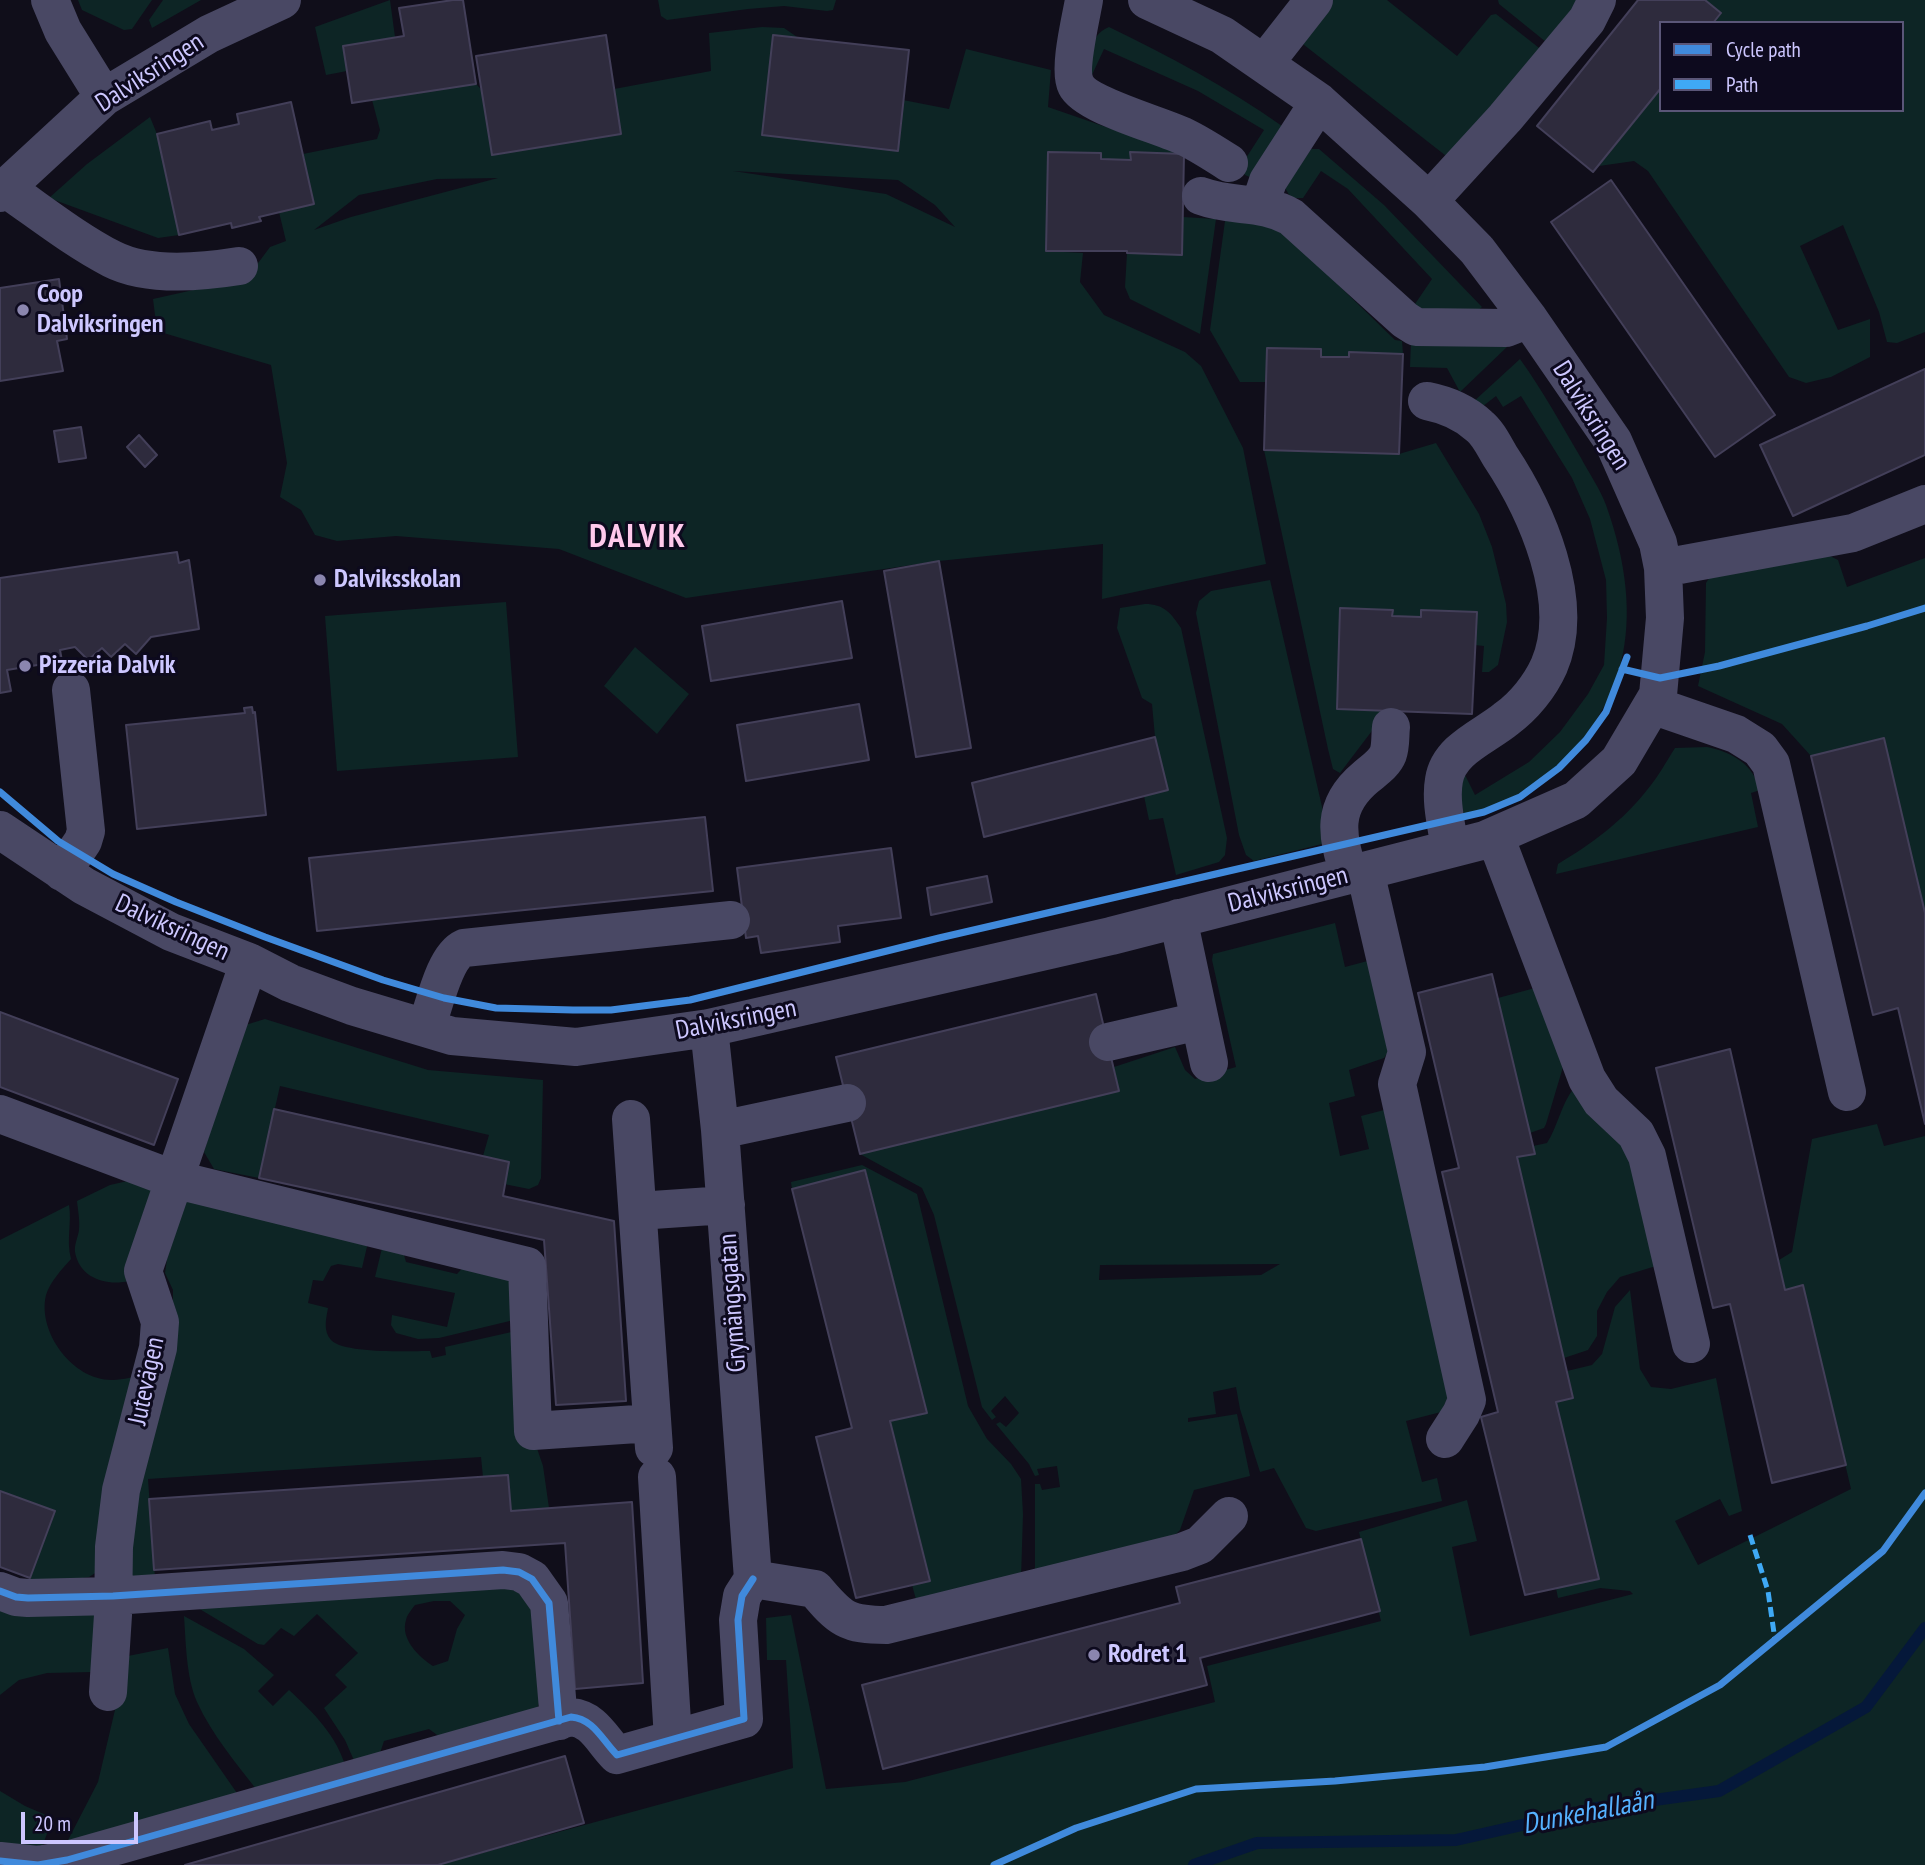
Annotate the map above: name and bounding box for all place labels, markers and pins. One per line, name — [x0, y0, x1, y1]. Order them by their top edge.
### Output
place label: Coop Dalviksringen — [37, 279, 163, 340]
marker: Coop Dalviksringen — [15, 302, 31, 318]
place label: Dalviksskolan — [334, 564, 461, 596]
marker: Dalviksskolan — [312, 572, 328, 588]
place label: Pizzeria Dalvik — [39, 650, 175, 682]
marker: Pizzeria Dalvik — [17, 658, 33, 674]
place label: Rodret 1 — [1108, 1639, 1187, 1671]
marker: Rodret 1 — [1086, 1647, 1102, 1663]

